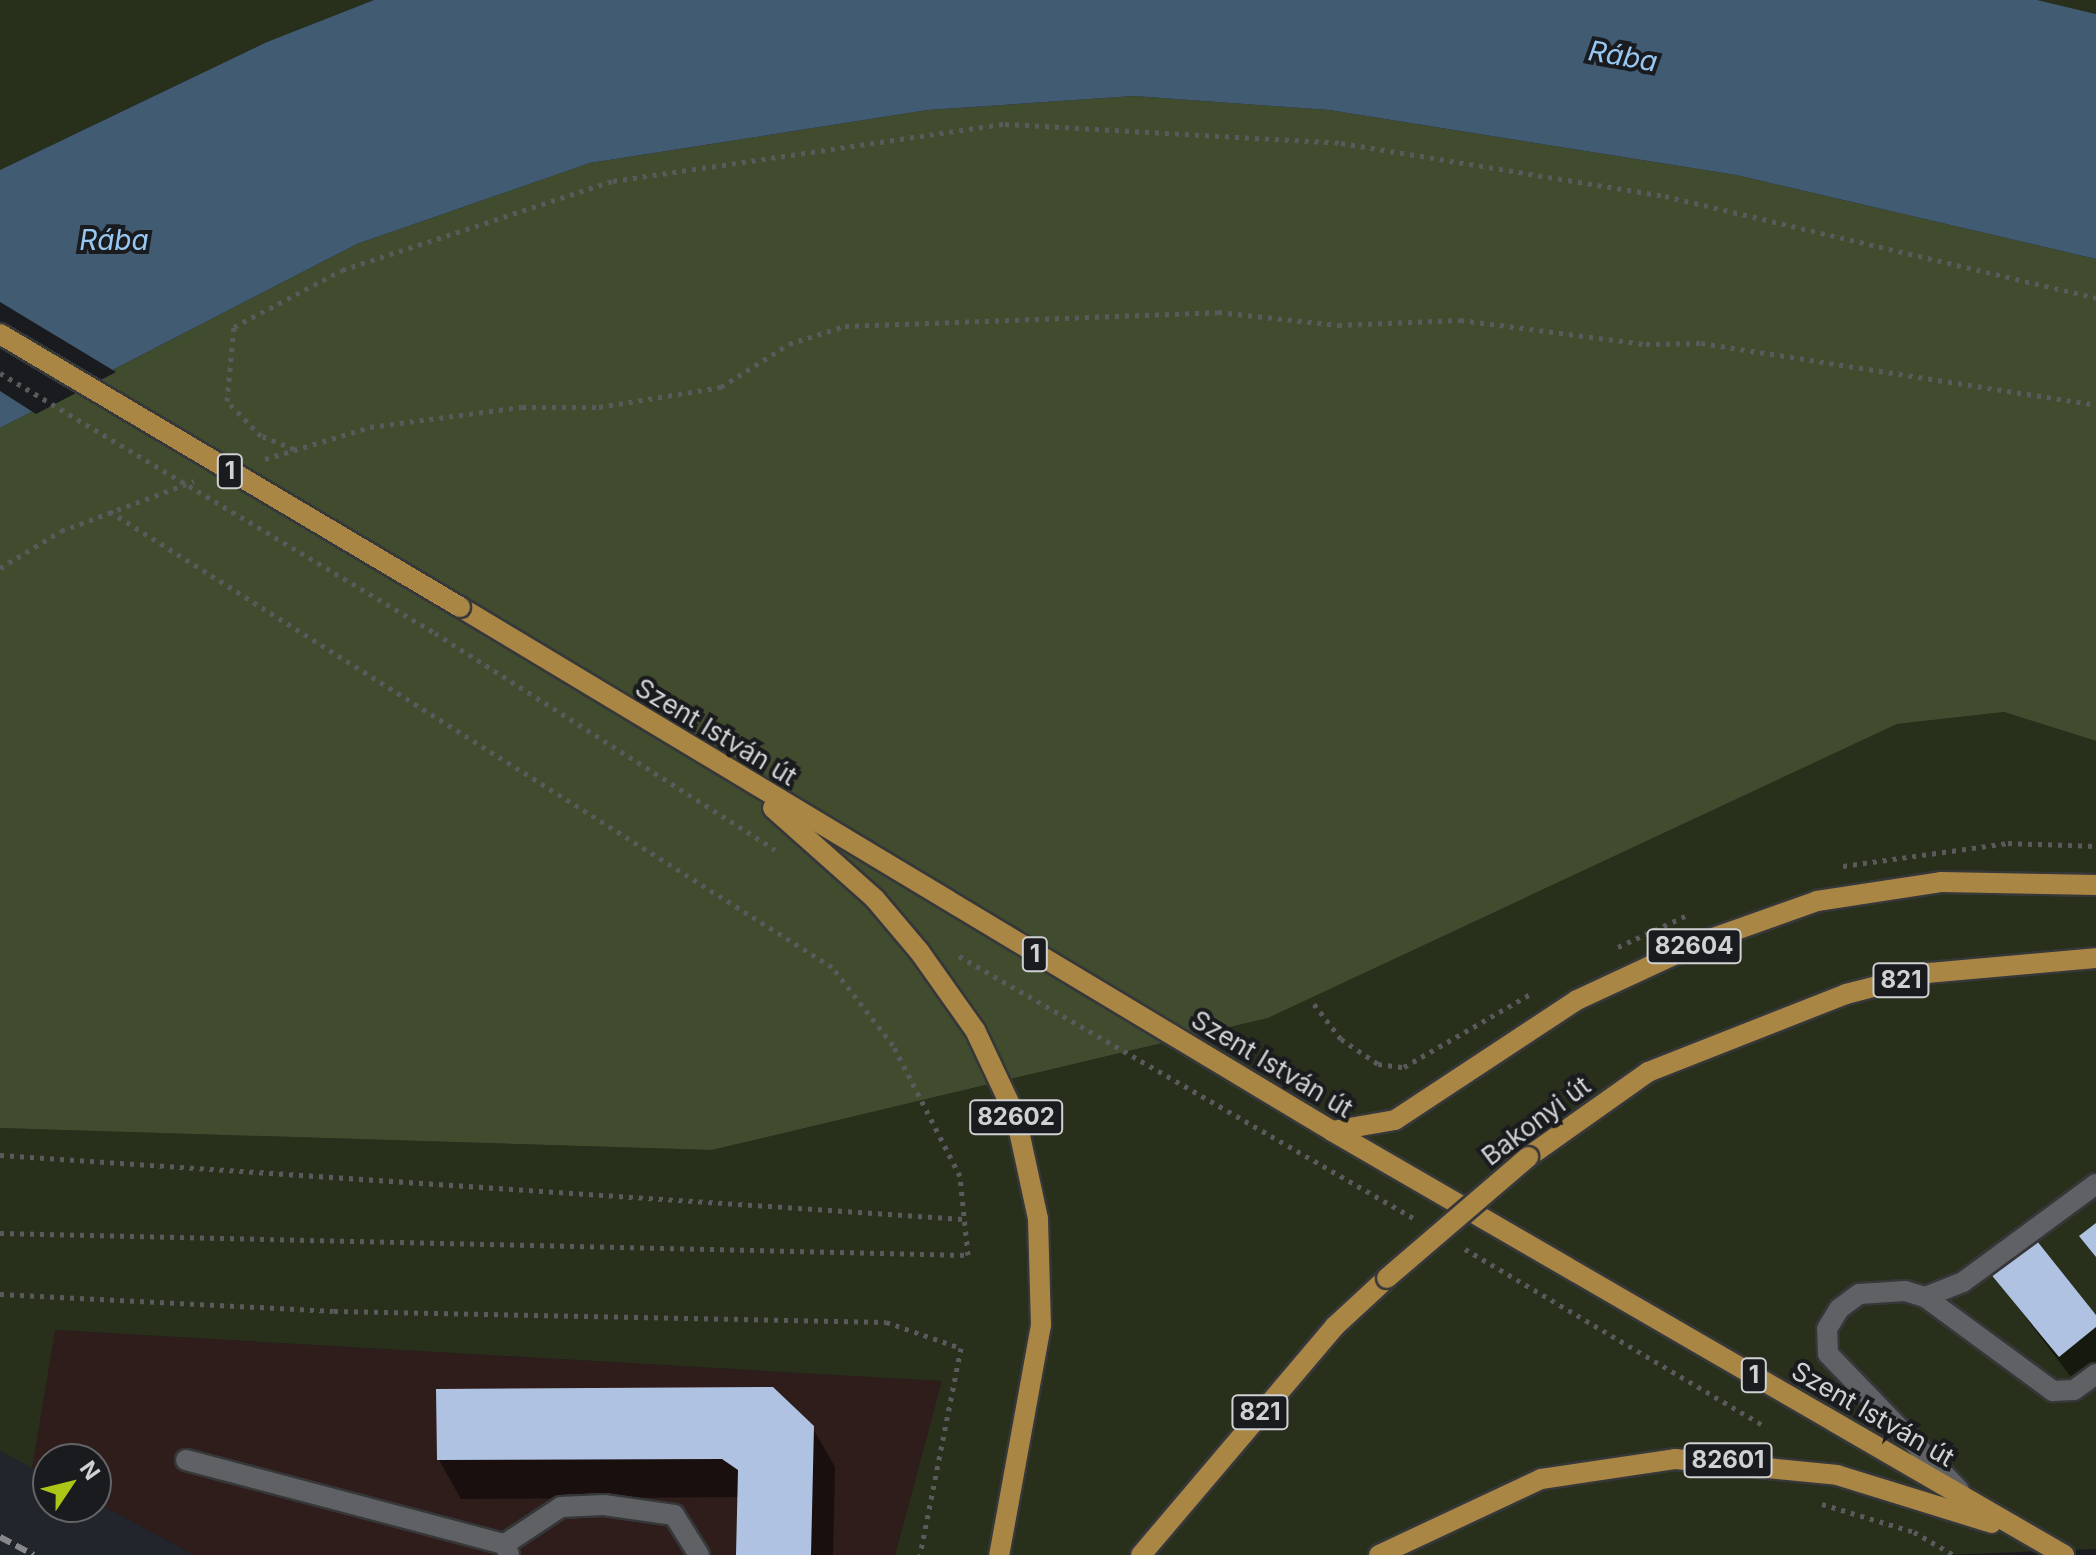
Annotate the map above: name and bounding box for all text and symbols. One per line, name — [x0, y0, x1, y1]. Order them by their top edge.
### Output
water label: Rába — [1586, 33, 1660, 79]
water label: Rába — [79, 223, 149, 257]
road number: 1 — [216, 451, 244, 491]
street label: Szent István út — [630, 672, 802, 792]
road number: 82604 — [1646, 926, 1742, 966]
road number: 1 — [1021, 934, 1049, 974]
road number: 821 — [1871, 960, 1931, 1000]
street label: Szent István út — [1186, 1004, 1358, 1124]
street label: Bakonyi út — [1476, 1070, 1596, 1172]
road number: 82602 — [968, 1097, 1064, 1137]
road number: 1 — [1740, 1355, 1768, 1395]
street label: Szent István út — [1786, 1355, 1960, 1473]
road number: 821 — [1230, 1392, 1290, 1432]
road number: 82601 — [1682, 1440, 1774, 1480]
north arrow — [32, 1443, 112, 1523]
text: N — [75, 1456, 105, 1485]

